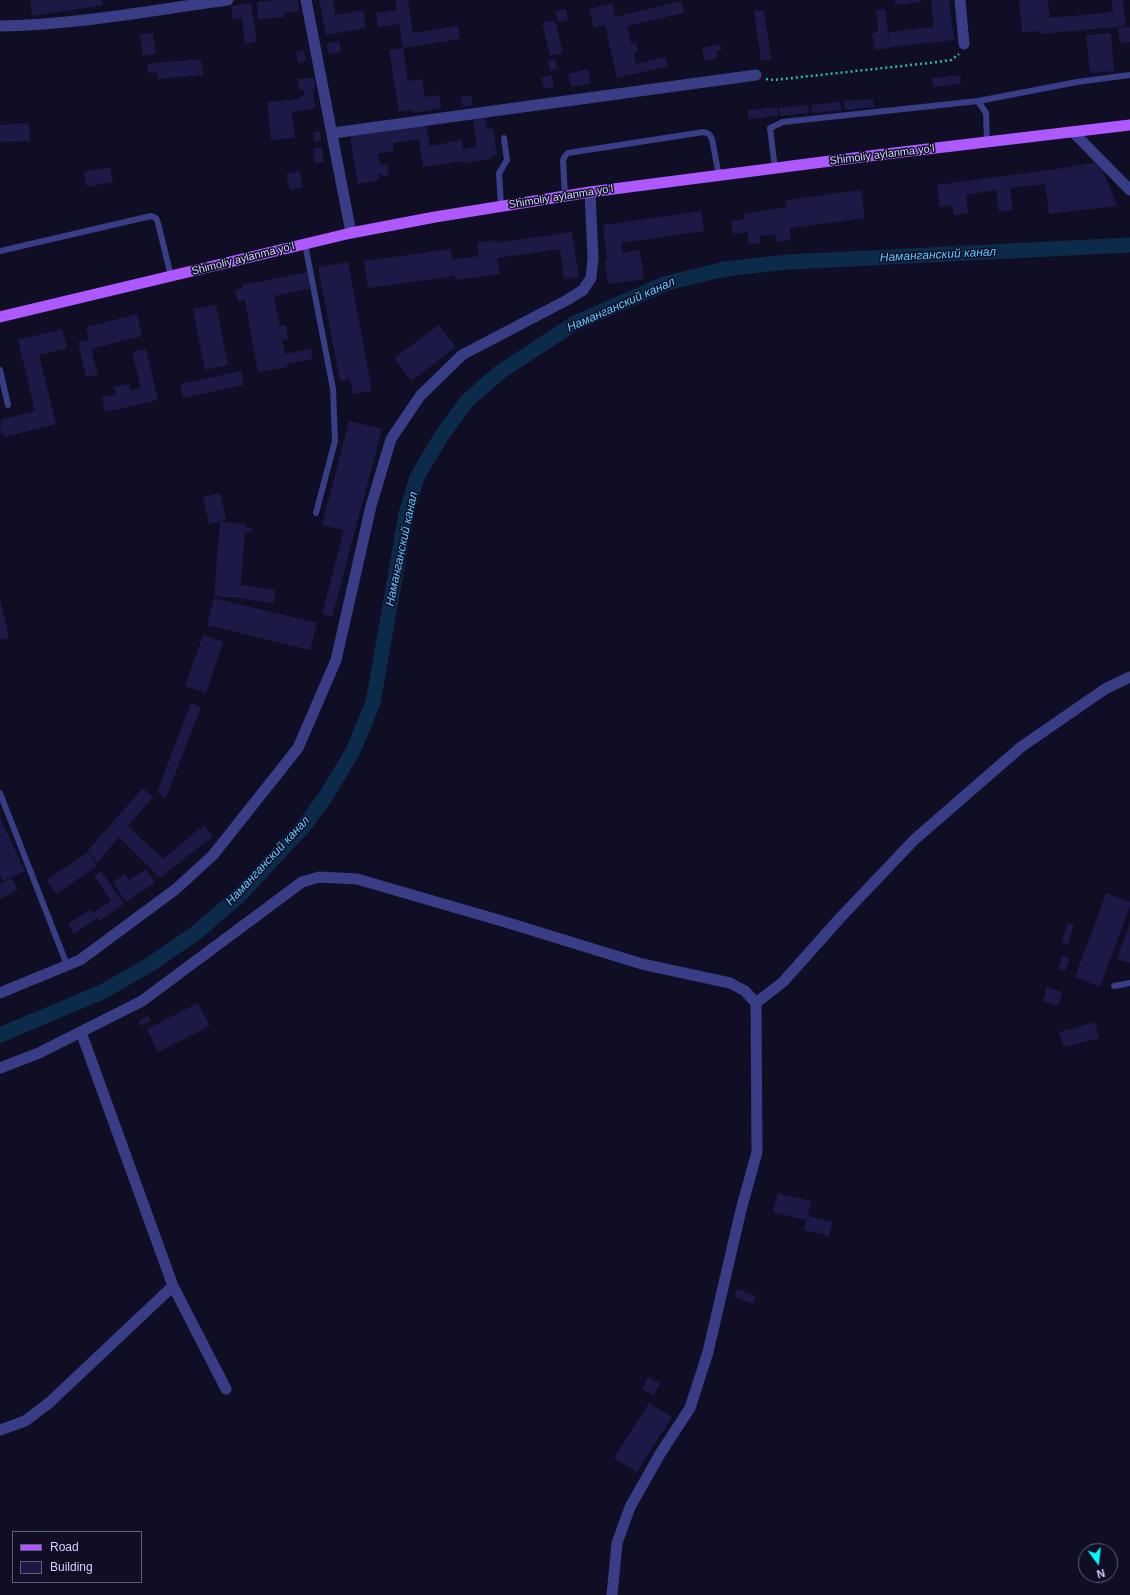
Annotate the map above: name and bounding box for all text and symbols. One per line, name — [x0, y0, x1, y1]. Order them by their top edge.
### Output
street label: Shimoliy aylanma yoʻl — [829, 142, 935, 168]
street label: Shimoliy aylanma yoʻl — [508, 182, 614, 212]
street label: Shimoliy aylanma yoʻl — [190, 240, 296, 278]
water label: Наманганский канал — [879, 245, 997, 265]
water label: Наманганский канал — [565, 275, 677, 335]
water label: Наманганский канал — [383, 491, 421, 607]
water label: Наманганский канал — [223, 813, 313, 909]
legend — [12, 1531, 142, 1583]
text: Road — [50, 1540, 79, 1554]
north arrow — [1078, 1543, 1118, 1583]
text: Building — [50, 1560, 93, 1574]
text: N — [1095, 1567, 1106, 1580]

